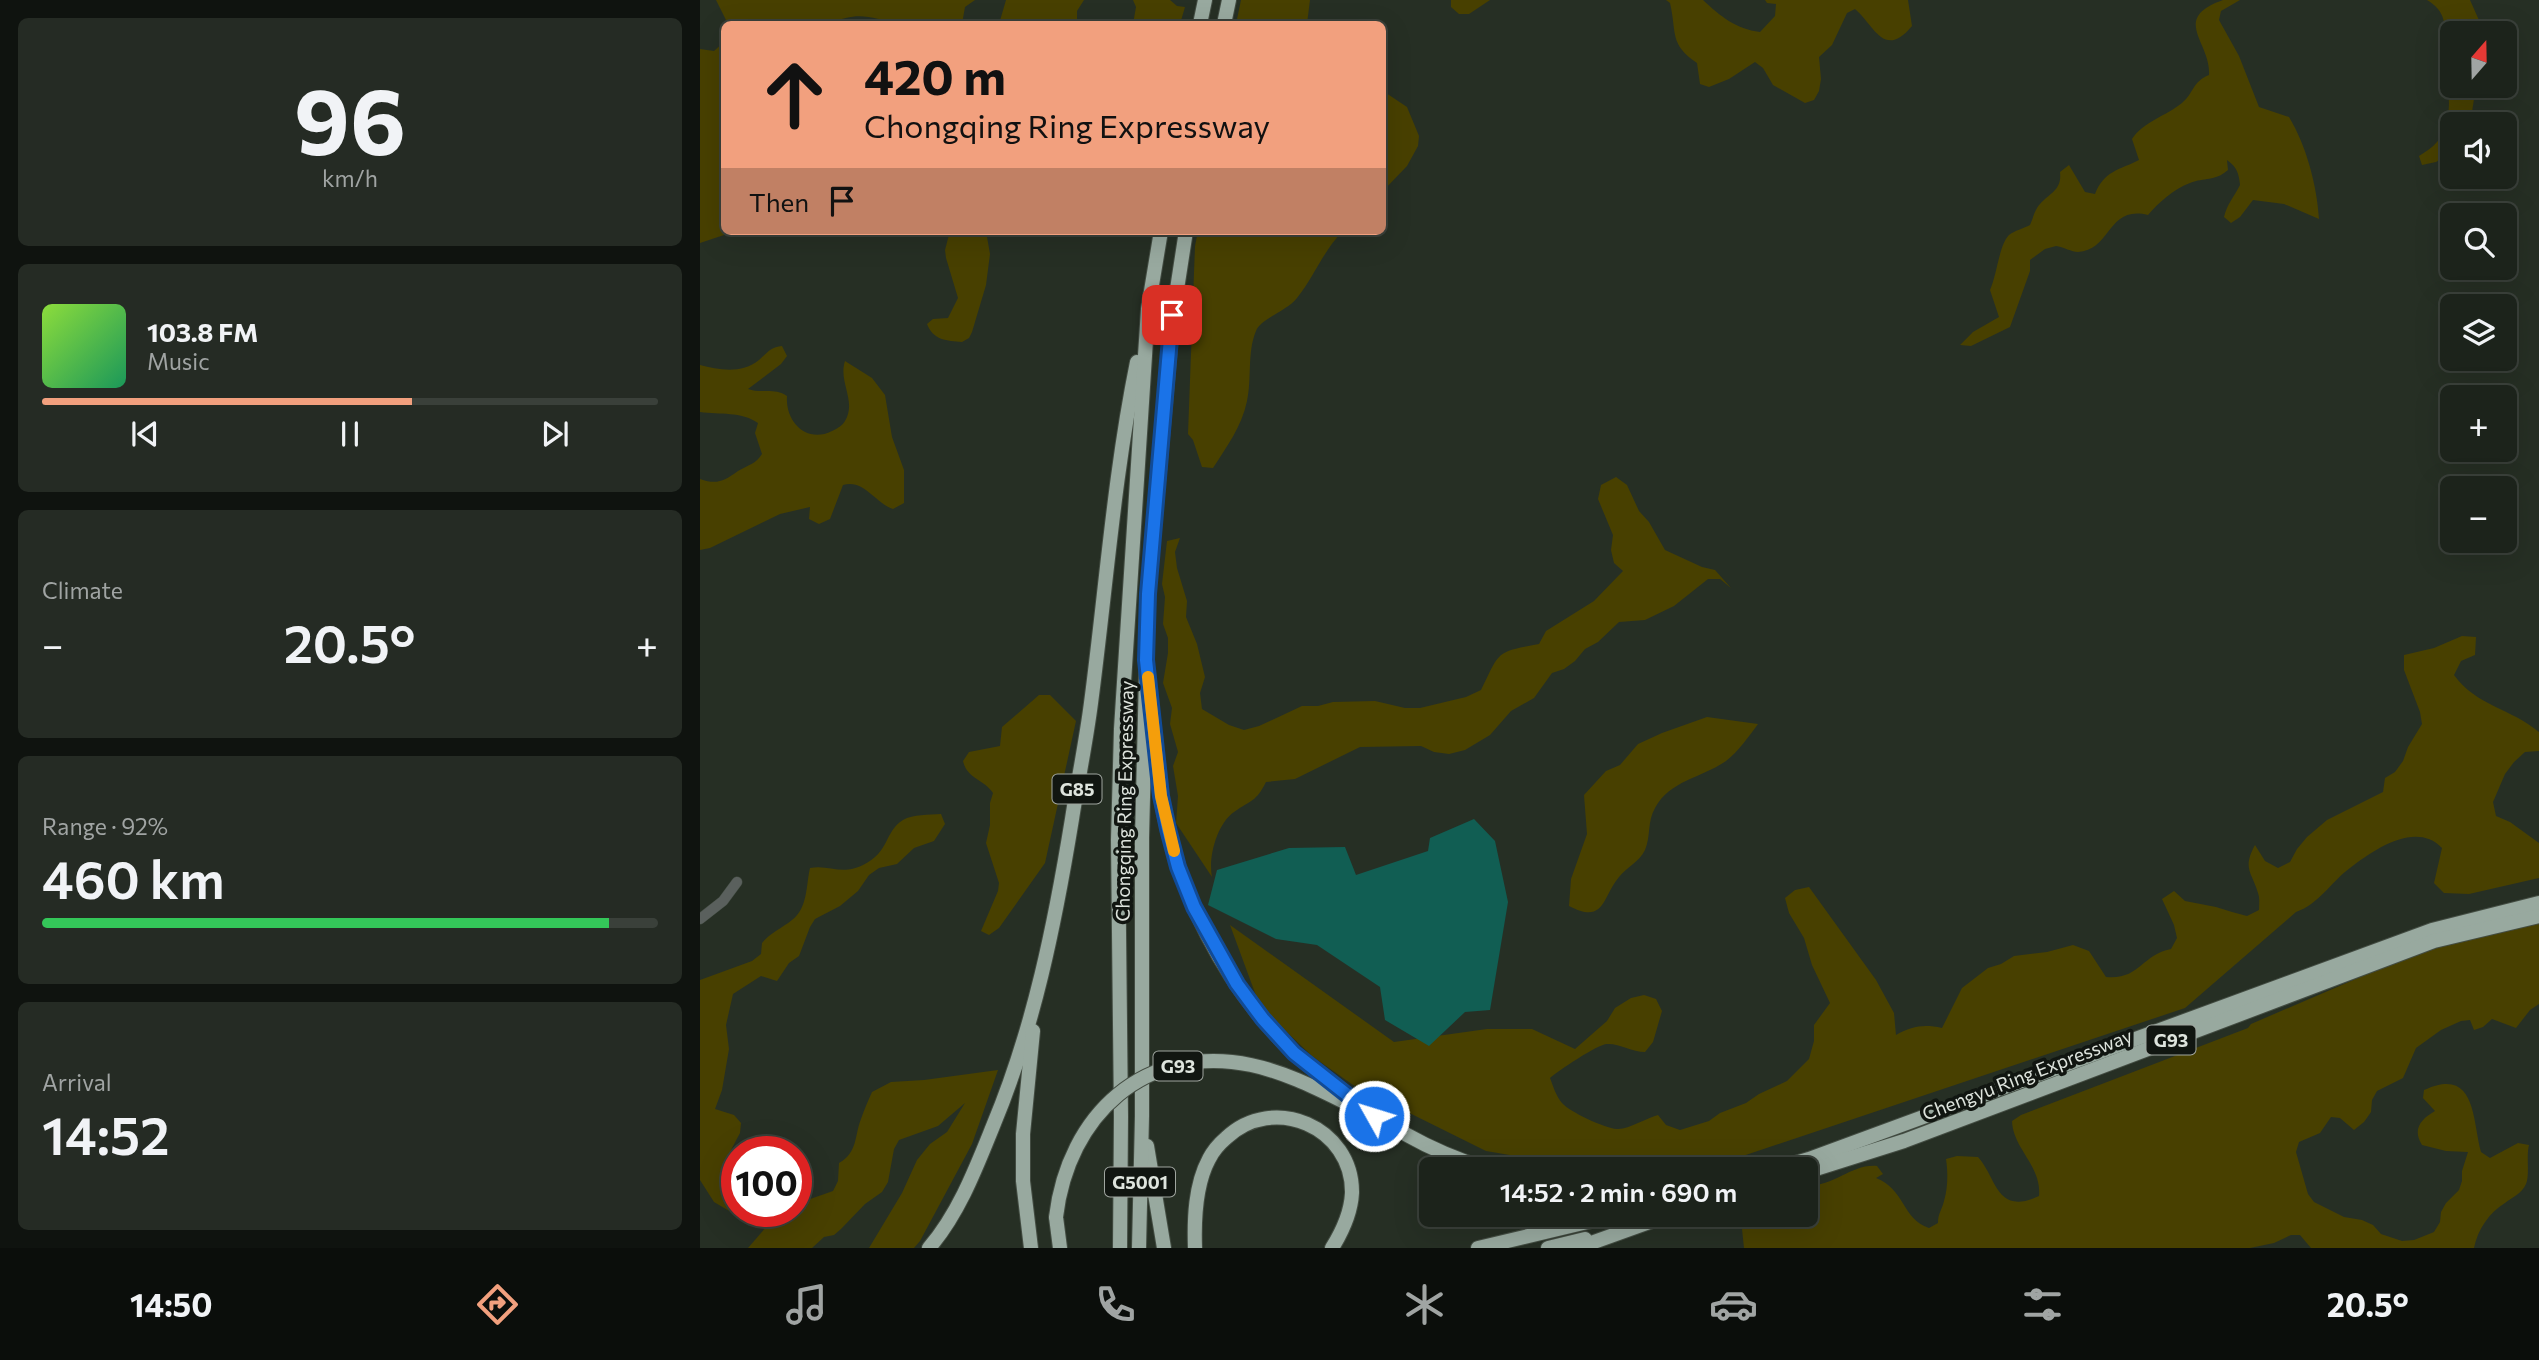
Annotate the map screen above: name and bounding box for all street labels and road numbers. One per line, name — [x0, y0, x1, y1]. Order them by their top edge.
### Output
street label: Chongqing Ring Expressway — [1110, 680, 1138, 922]
road number: G85 — [1052, 774, 1102, 804]
street label: Chengyu Ring Expressway — [1919, 1023, 2135, 1125]
road number: G93 — [2146, 1026, 2196, 1055]
road number: G93 — [1154, 1051, 1203, 1080]
road number: G5001 — [1105, 1168, 1175, 1196]

